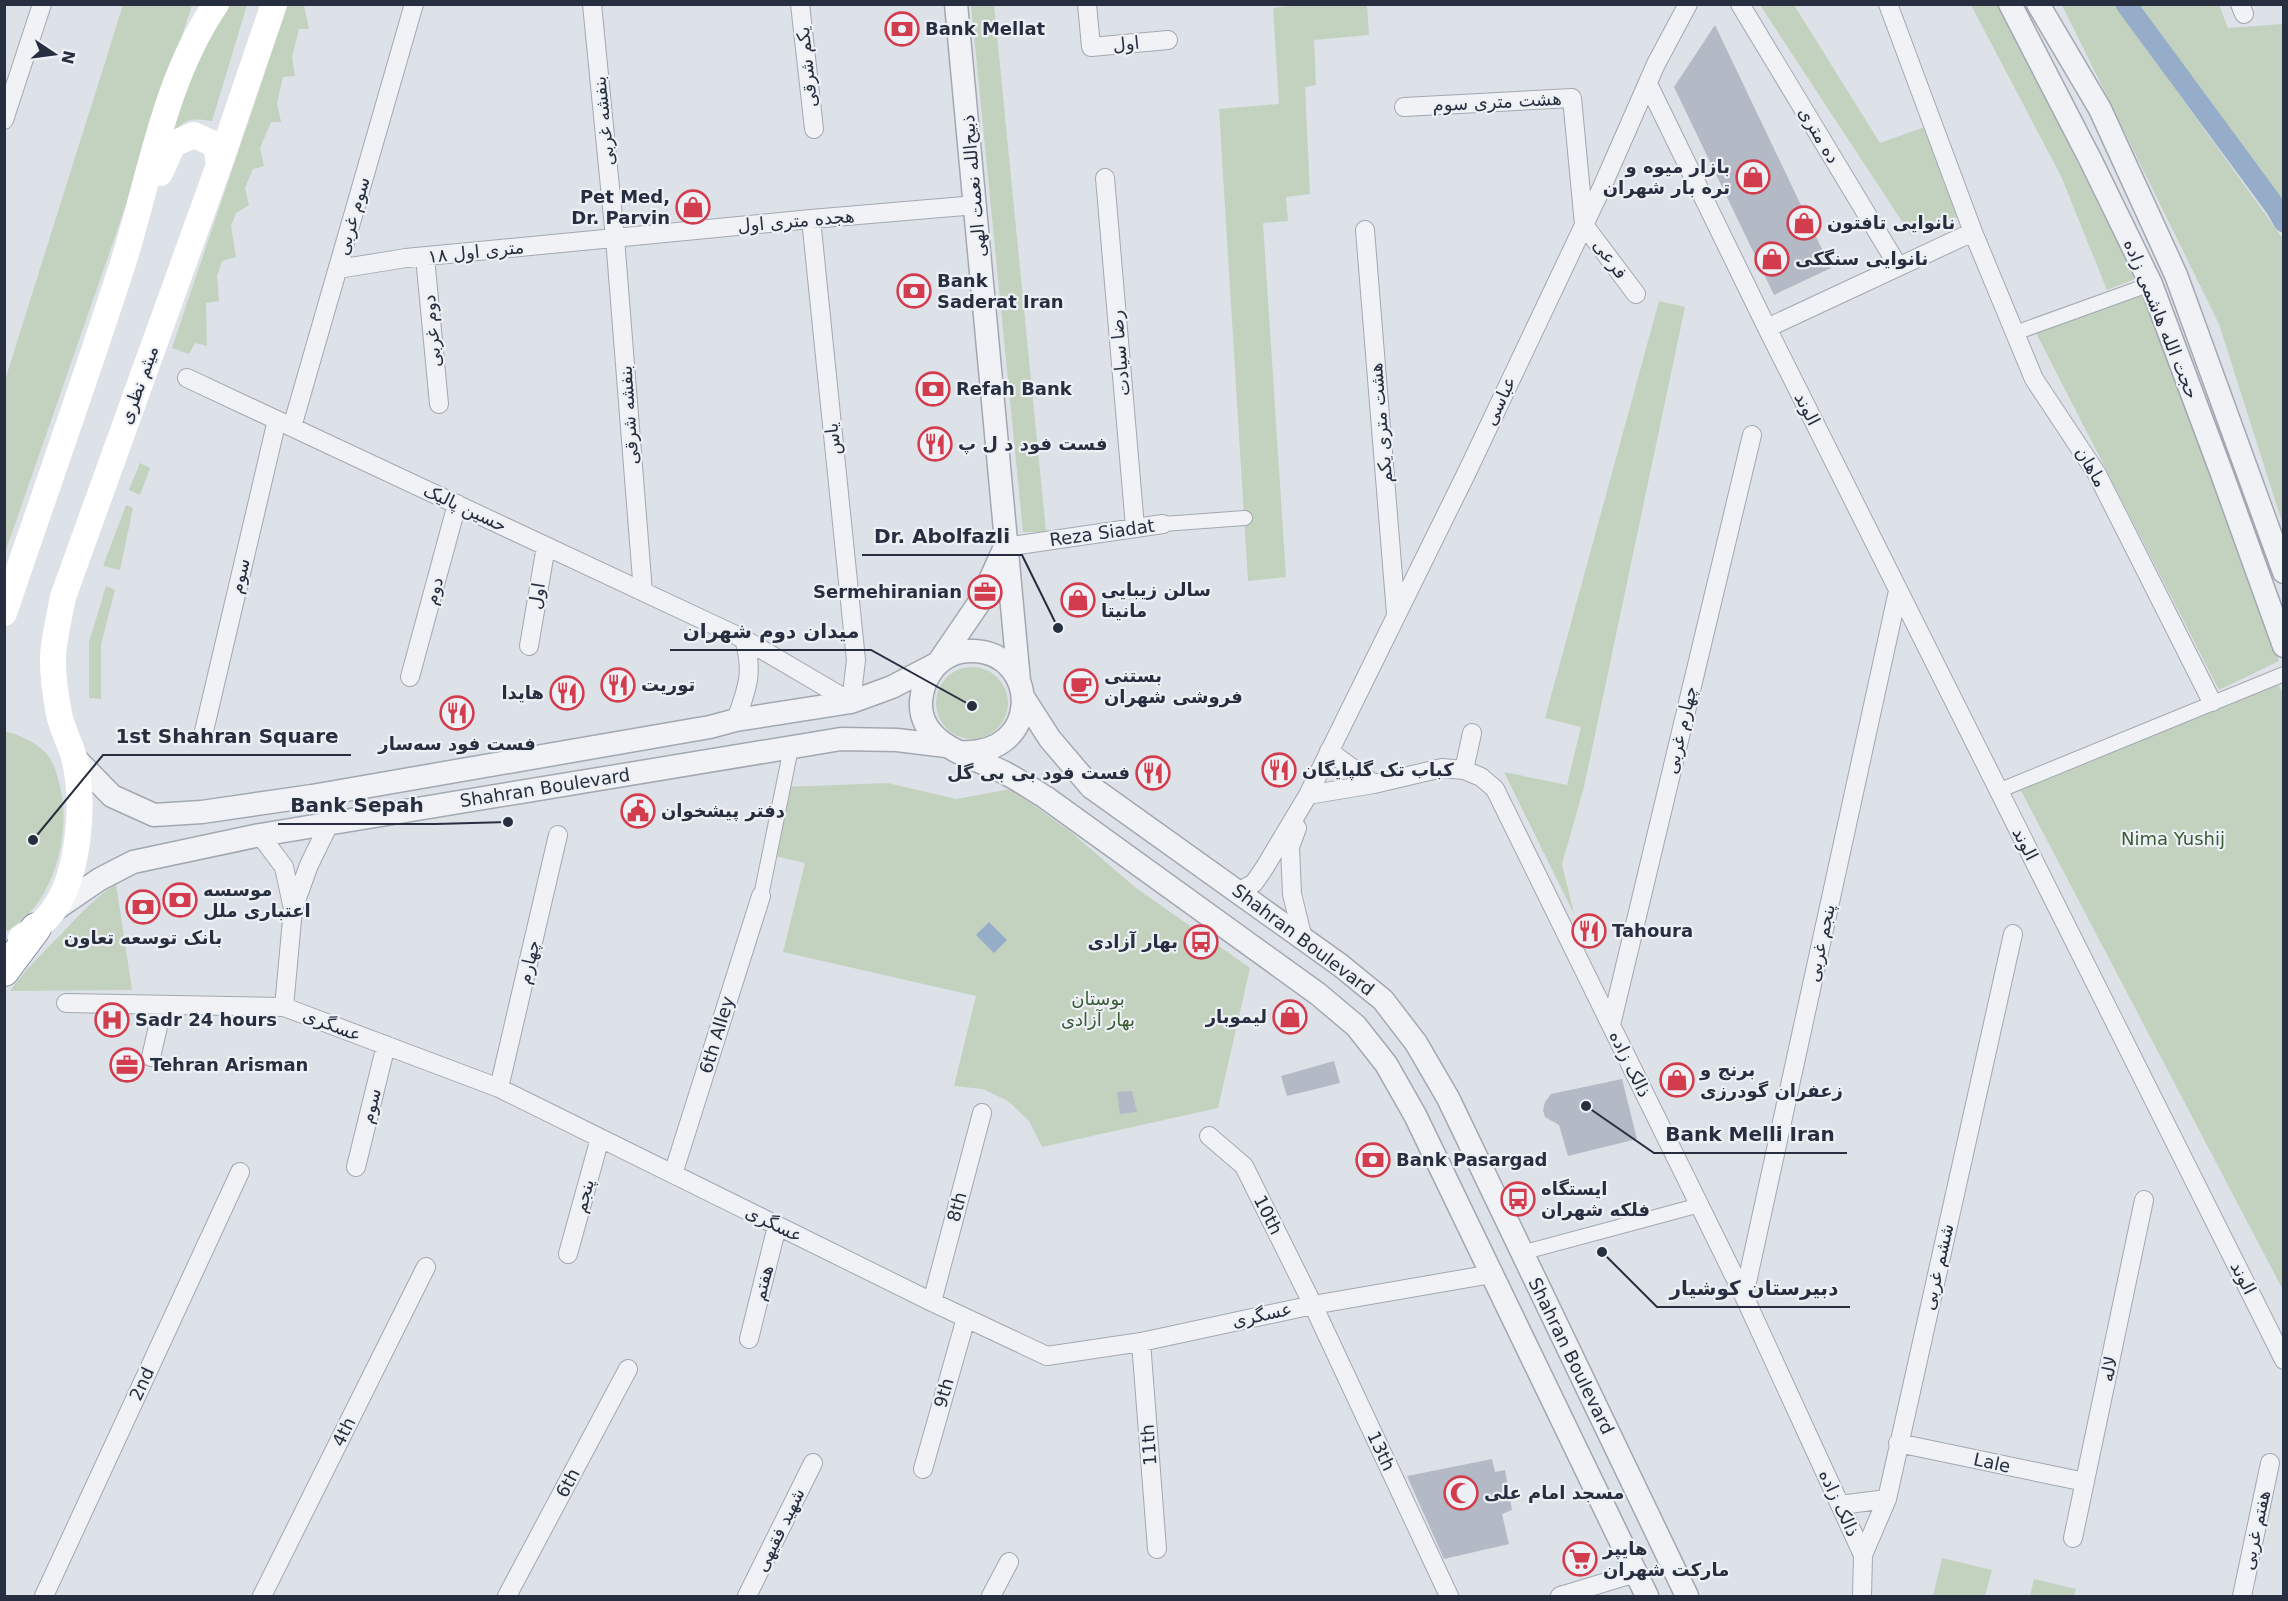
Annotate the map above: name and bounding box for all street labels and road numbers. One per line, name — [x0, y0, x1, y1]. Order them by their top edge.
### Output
street label: یکم شرقی — [792, 25, 822, 109]
street label: اول — [1112, 32, 1140, 56]
street label: بنفشه غربی — [588, 75, 620, 167]
street label: هشت متری سوم — [1432, 88, 1562, 116]
street label: ده متری — [1794, 103, 1844, 167]
street label: ذبیح‌الله نعمت الهی — [957, 114, 991, 258]
street label: سوم غربی — [331, 174, 375, 258]
street label: هجده متری اول — [737, 205, 855, 237]
street label: فرعی — [1588, 235, 1632, 283]
street label: ۱۸ متری اول — [427, 236, 525, 268]
street label: حجت الله هاشمی زاده — [2120, 236, 2203, 402]
street label: دوم غربی — [418, 294, 446, 368]
street label: رضا سیادت — [1105, 309, 1134, 397]
street label: میثم نظری — [115, 343, 163, 427]
street label: هشت متری یکم — [1365, 362, 1397, 484]
street label: بنفشه شرقی — [615, 365, 643, 465]
street label: عباسی — [1479, 373, 1520, 429]
street label: الوند — [1789, 389, 1825, 429]
street label: یاس — [820, 422, 845, 456]
street label: ماهان — [2071, 443, 2112, 491]
street label: حسین پالیک — [420, 479, 510, 537]
street label: Reza Siadat — [1048, 515, 1156, 550]
street label: سوم — [225, 556, 255, 596]
street label: دوم — [420, 575, 448, 607]
street label: اول — [524, 581, 550, 611]
street label: چهارم غربی — [1660, 684, 1702, 776]
street label: Shahran Boulevard — [458, 764, 631, 811]
street label: الوند — [2007, 824, 2043, 864]
street label: Shahran Boulevard — [1228, 879, 1378, 1000]
street label: پنجم غربی — [1802, 902, 1840, 984]
street label: چهارم — [513, 938, 545, 986]
street label: 6th Alley — [695, 993, 738, 1076]
street label: عسگری — [300, 1004, 364, 1046]
street label: ذالک زاده — [1605, 1027, 1656, 1101]
street label: سوم — [356, 1086, 386, 1126]
street label: پنجم — [569, 1177, 599, 1215]
street label: 8th — [943, 1190, 971, 1224]
street label: 10th — [1250, 1192, 1287, 1238]
street label: عسگری — [742, 1201, 806, 1247]
street label: ششم غربی — [1917, 1222, 1959, 1312]
street label: الوند — [2225, 1258, 2261, 1298]
street label: هفتم — [748, 1263, 778, 1303]
street label: Shahran Boulevard — [1524, 1274, 1619, 1438]
street label: عسگری — [1230, 1298, 1294, 1332]
street label: لاله — [2096, 1354, 2121, 1384]
street label: 2nd — [125, 1364, 158, 1404]
street label: 9th — [929, 1376, 958, 1410]
street label: 4th — [328, 1414, 360, 1450]
street label: 11th — [1137, 1424, 1160, 1466]
street label: 13th — [1363, 1428, 1400, 1474]
street label: Lale — [1972, 1448, 2012, 1477]
street label: 6th — [551, 1465, 584, 1501]
street label: ذالک زاده — [1815, 1466, 1864, 1540]
street label: شهید فقیهی — [750, 1485, 810, 1575]
street label: هفتم غربی — [2237, 1488, 2275, 1572]

